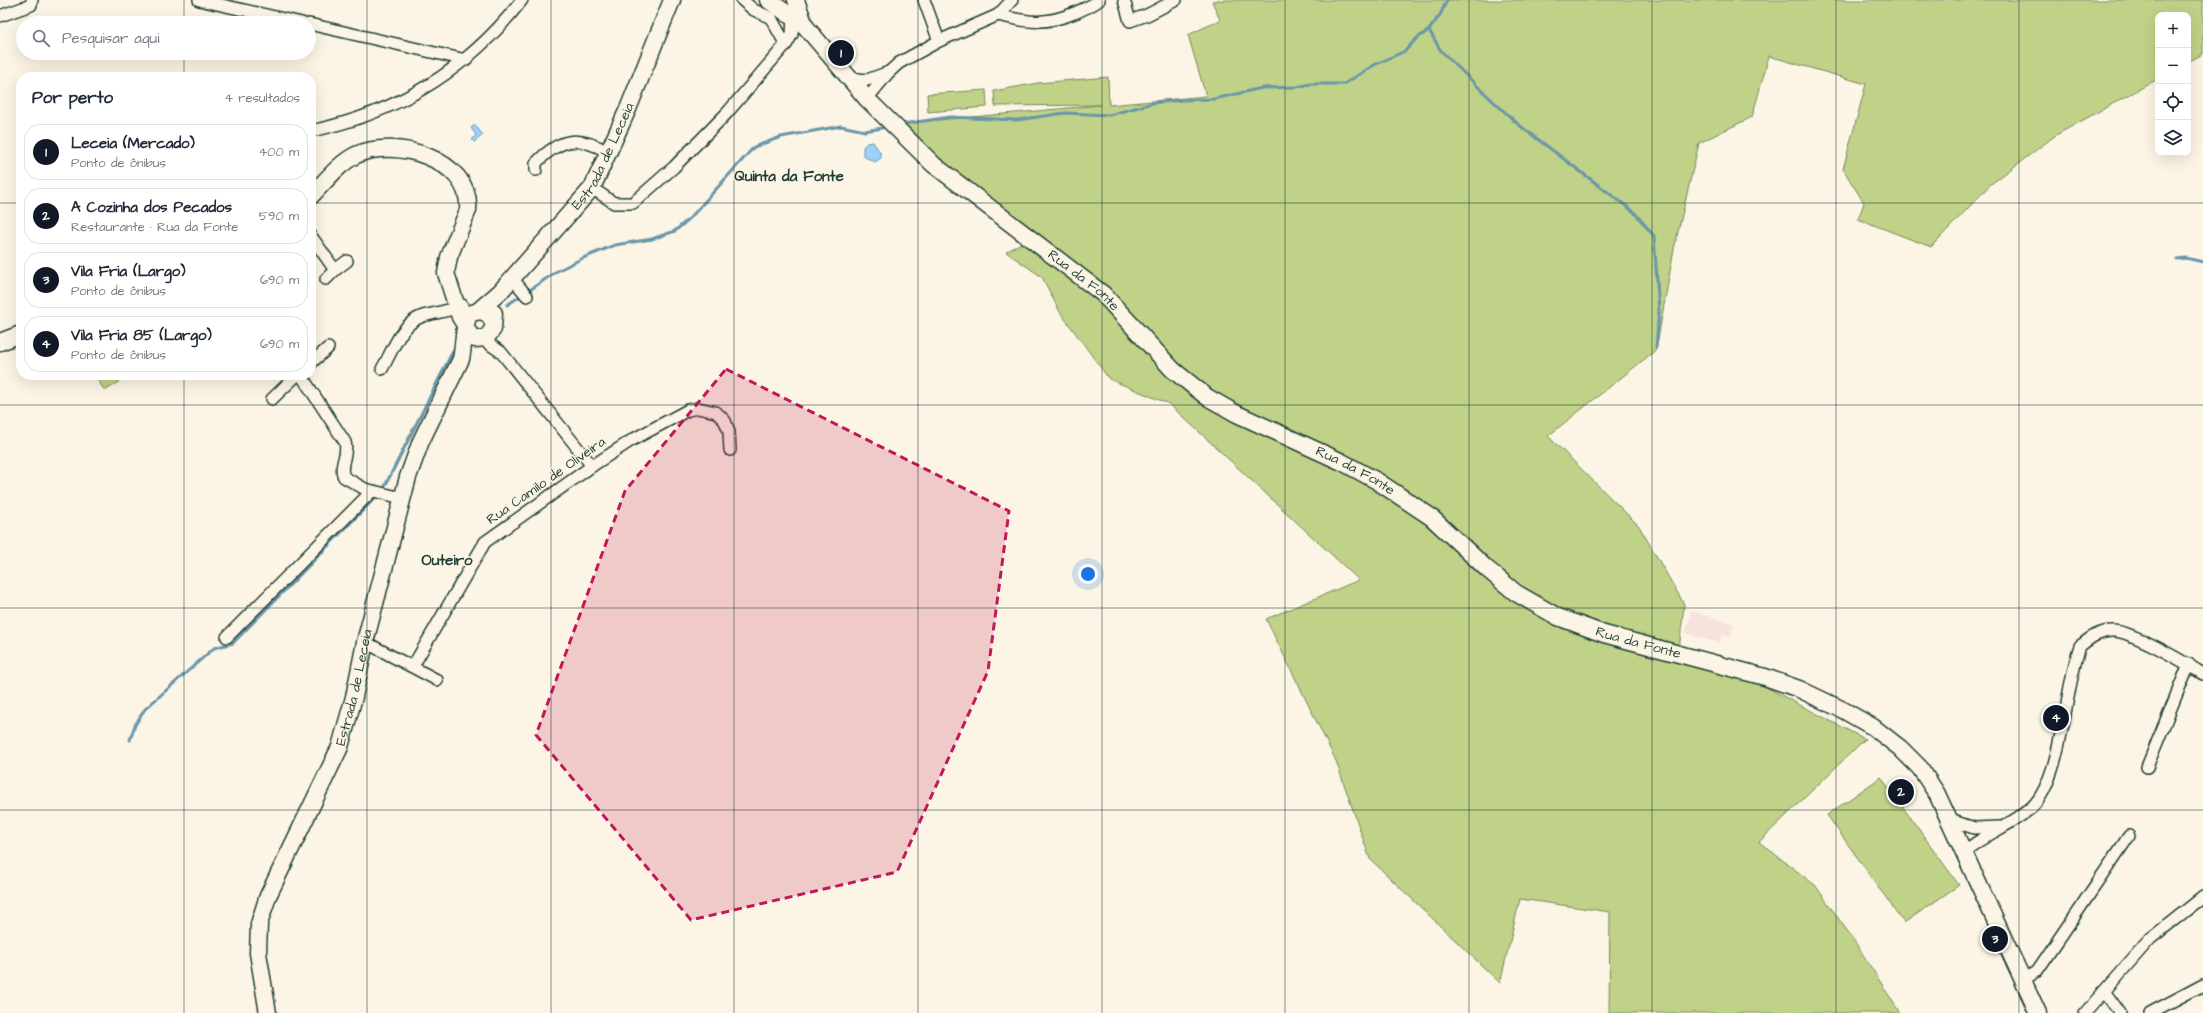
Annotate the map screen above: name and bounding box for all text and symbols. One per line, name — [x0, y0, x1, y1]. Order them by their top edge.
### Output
map controls — [2155, 12, 2191, 156]
button: + — [2155, 12, 2191, 48]
search box — [16, 16, 316, 60]
icon: search — [30, 27, 52, 49]
text: Pesquisar aqui — [62, 28, 159, 49]
pin: 1 — [828, 38, 854, 68]
button: − — [2155, 48, 2191, 84]
button: locate — [2155, 84, 2191, 120]
text: Por perto — [32, 86, 113, 110]
text: 4 resultados — [224, 89, 300, 107]
street label: Estrada de Leceia — [567, 100, 639, 214]
button: layers — [2155, 120, 2191, 156]
text: Leceia (Mercado) — [71, 133, 195, 154]
text: 1 — [45, 143, 47, 161]
text: 400 m — [258, 143, 299, 161]
text: Ponto de ônibus — [71, 154, 166, 172]
district label: Quinta da Fonte — [734, 166, 844, 187]
text: A Cozinha dos Pecados — [71, 197, 232, 218]
text: 2 — [42, 207, 50, 225]
text: 590 m — [259, 207, 299, 225]
text: Restaurante · Rua da Fonte — [71, 218, 238, 236]
street label: Rua da Fonte — [1043, 245, 1124, 316]
text: Vila Fria (Largo) — [71, 261, 185, 282]
text: 3 — [43, 271, 49, 289]
text: 690 m — [260, 271, 299, 289]
text: Ponto de ônibus — [71, 282, 166, 300]
text: Vila Fria 85 (Largo) — [71, 325, 212, 346]
text: 4 — [42, 335, 50, 353]
text: 690 m — [260, 335, 299, 353]
text: Ponto de ônibus — [71, 346, 166, 364]
street label: Rua Camilo de Oliveira — [482, 432, 610, 530]
street label: Rua da Fonte — [1312, 441, 1399, 500]
district label: Outeiro — [422, 550, 473, 571]
your location — [1078, 564, 1098, 584]
street label: Rua da Fonte — [1593, 622, 1684, 664]
street label: Estrada de Leceia — [331, 627, 378, 748]
pin: 4 — [2043, 703, 2069, 733]
pin: 2 — [1888, 777, 1914, 807]
pin: 3 — [1982, 924, 2008, 954]

